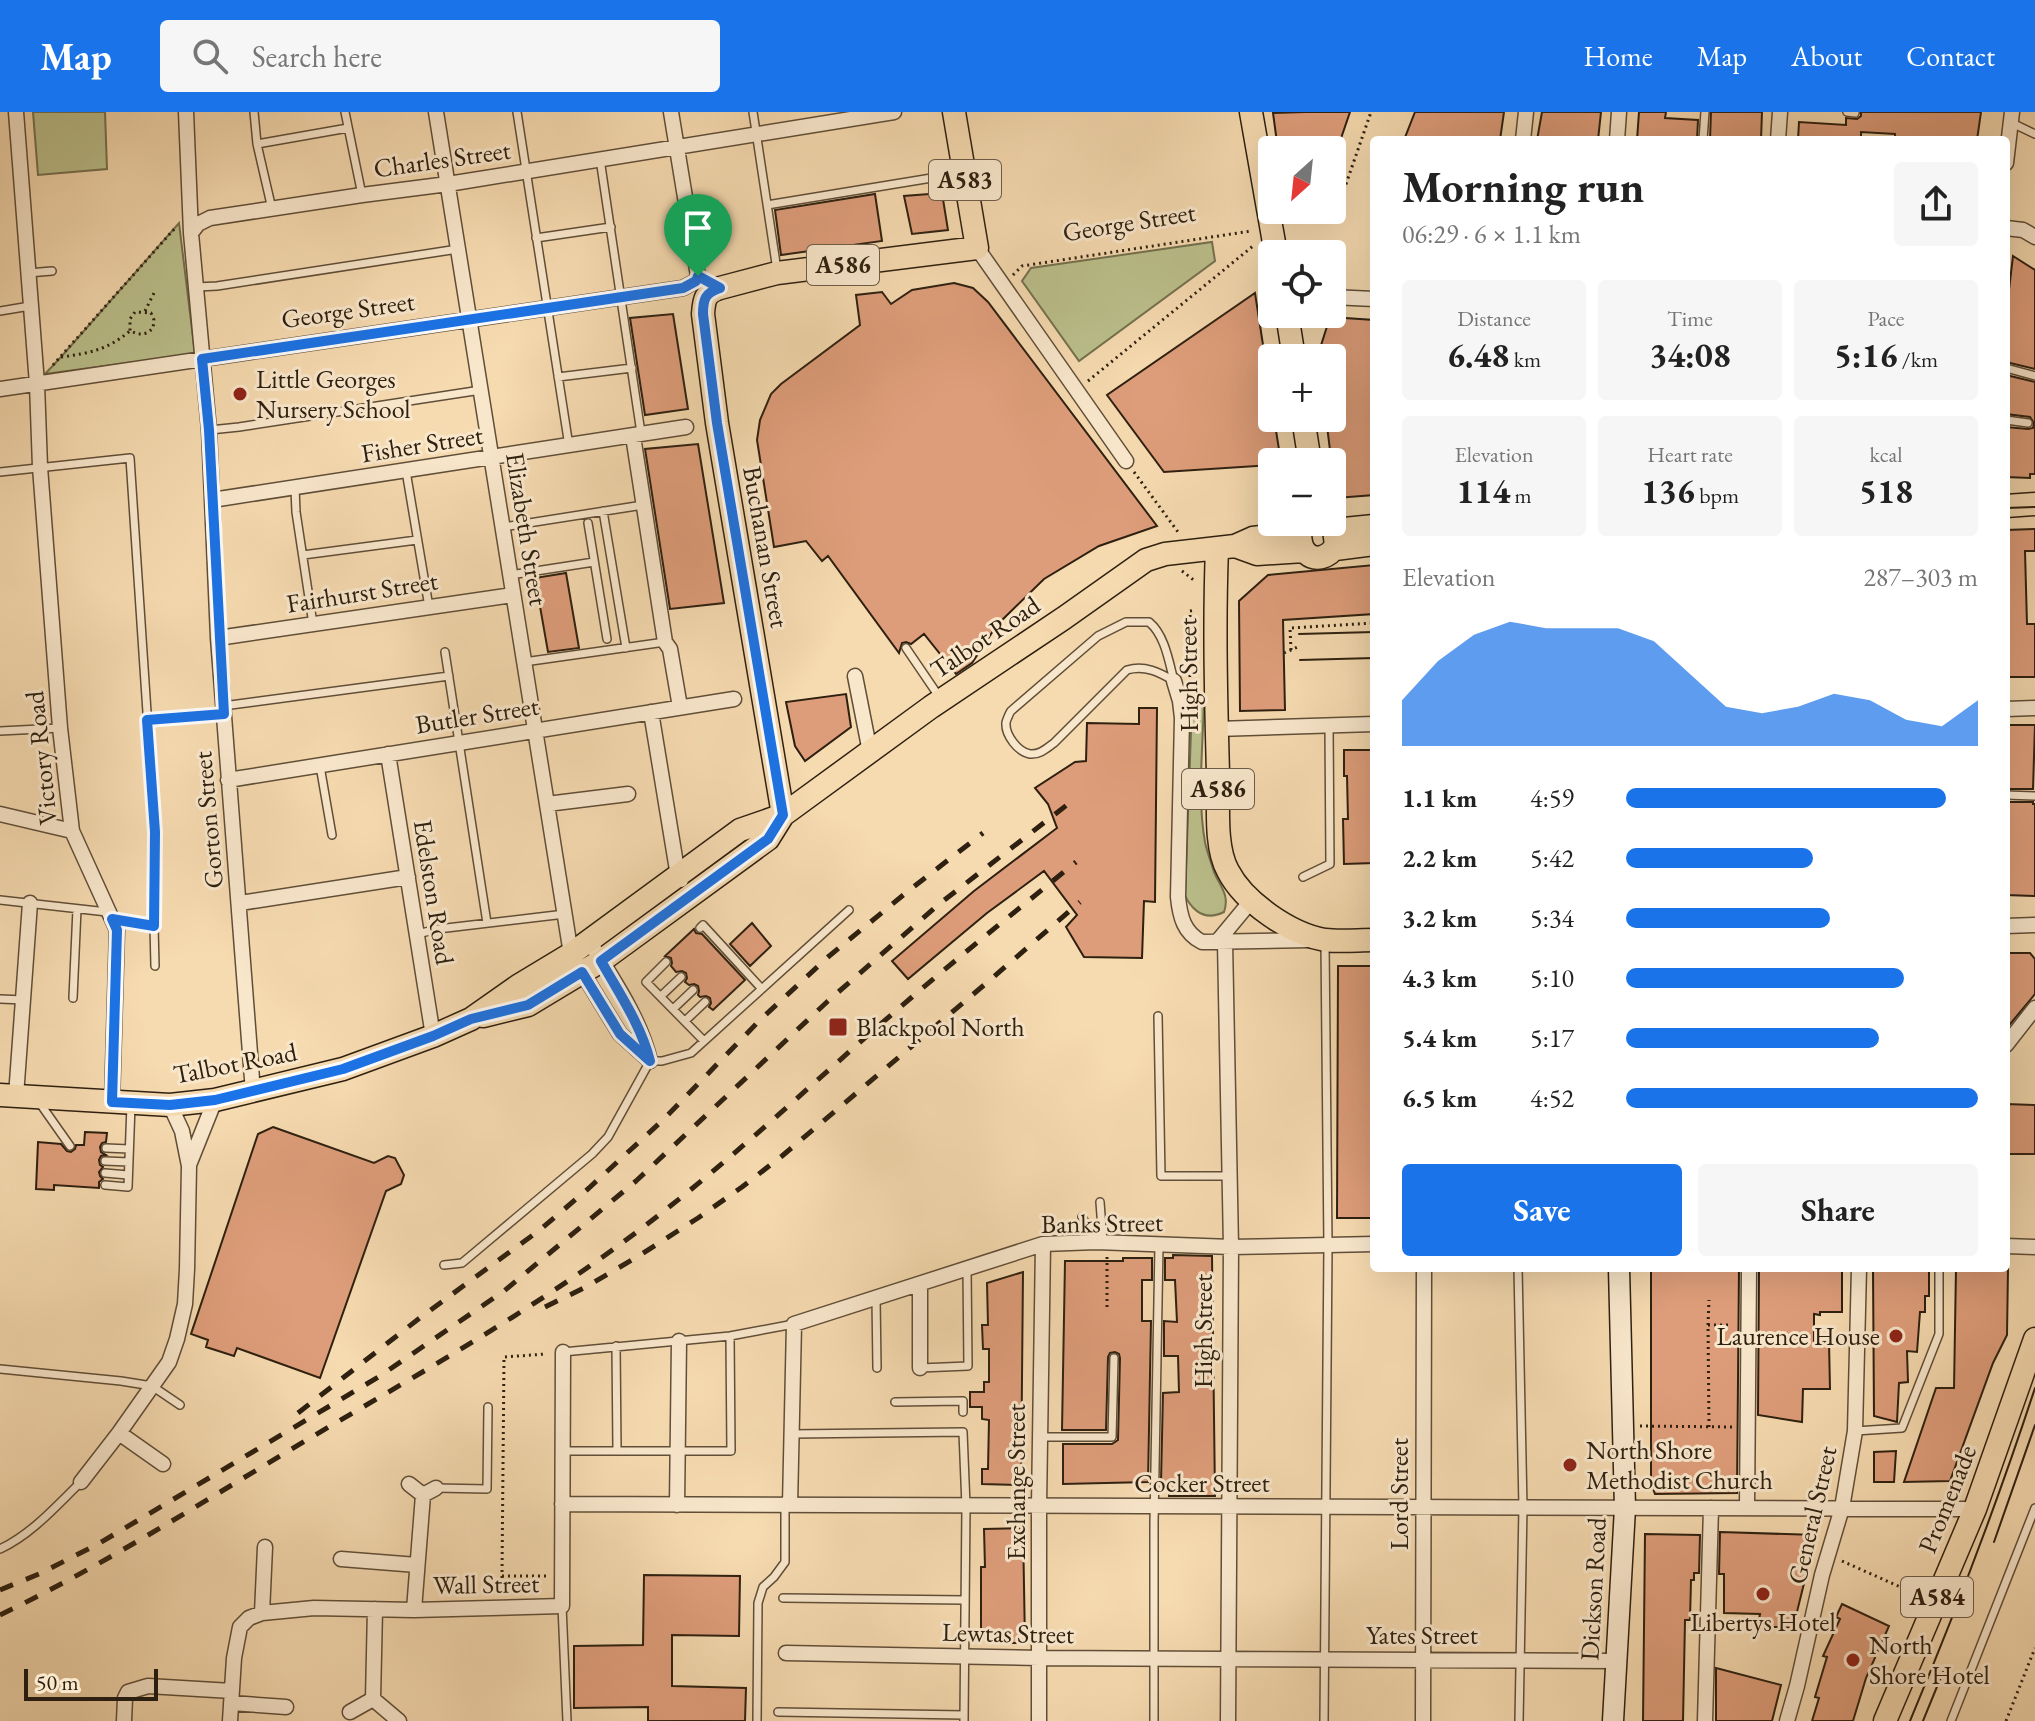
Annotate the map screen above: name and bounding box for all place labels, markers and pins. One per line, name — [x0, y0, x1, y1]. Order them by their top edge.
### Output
pin — [664, 194, 732, 276]
place label: Little Georges Nursery School — [256, 362, 410, 426]
marker: Little Georges Nursery School — [231, 385, 249, 403]
place label: Blackpool North — [856, 1010, 1025, 1044]
marker: Blackpool North — [827, 1016, 849, 1038]
place label: Laurence House — [1717, 1319, 1880, 1353]
marker: Laurence House — [1887, 1327, 1905, 1345]
place label: North Shore Methodist Church — [1586, 1433, 1773, 1497]
marker: North Shore Methodist Church — [1561, 1456, 1579, 1474]
marker: Libertys Hotel — [1754, 1585, 1772, 1603]
place label: Libertys Hotel — [1690, 1605, 1836, 1639]
place label: North Shore Hotel — [1869, 1628, 1990, 1692]
marker: North Shore Hotel — [1844, 1651, 1862, 1669]

